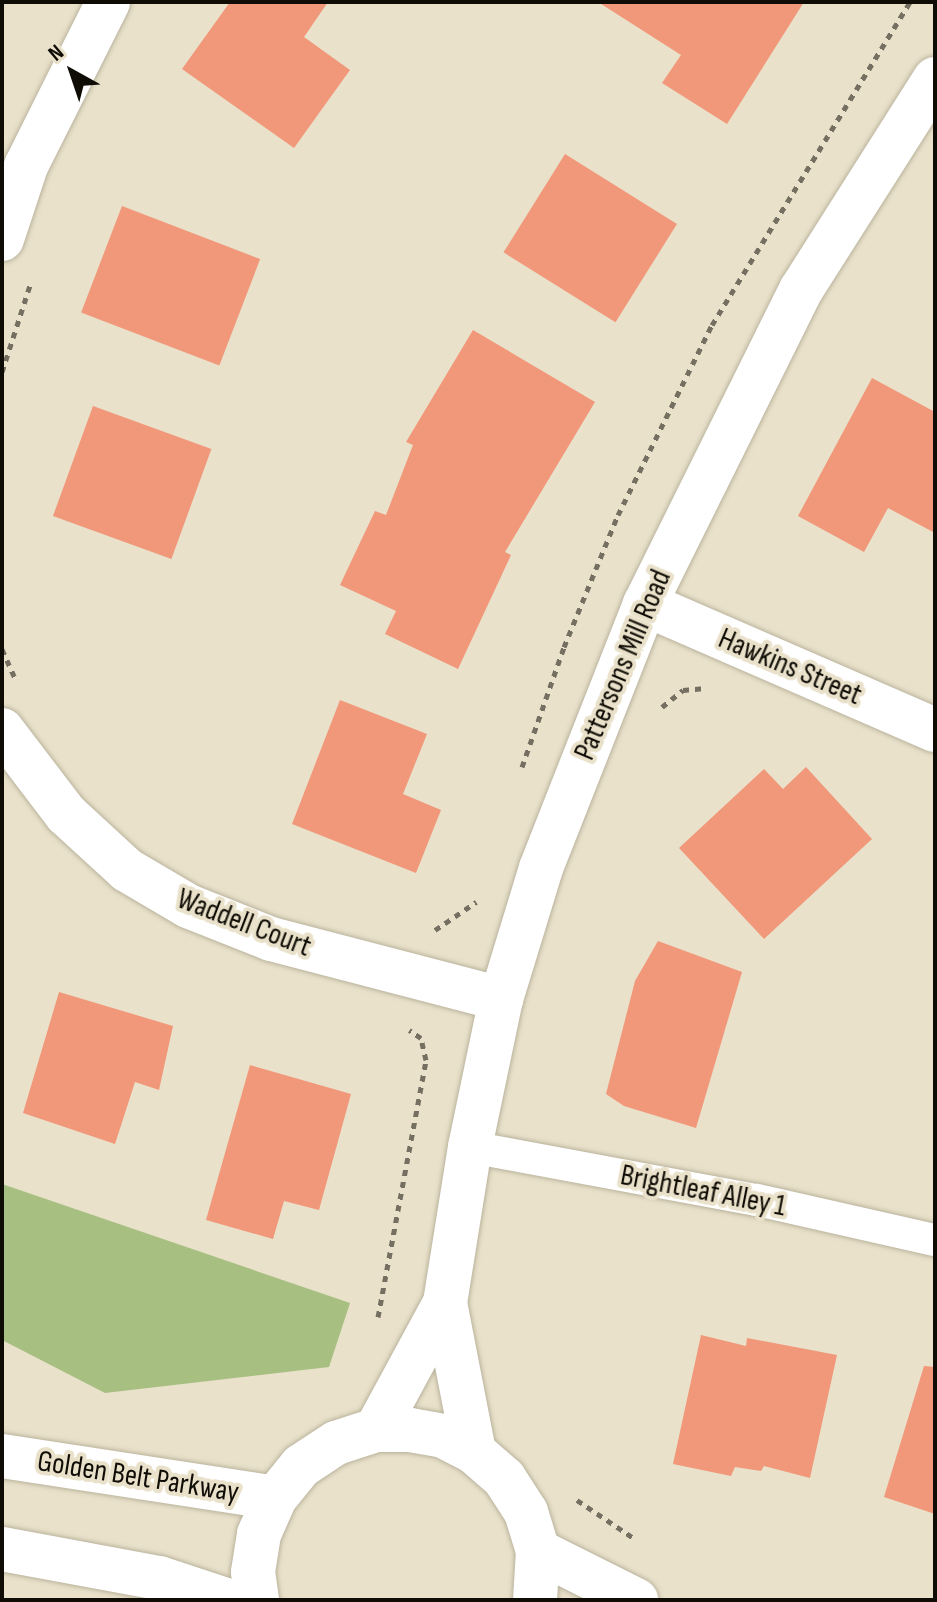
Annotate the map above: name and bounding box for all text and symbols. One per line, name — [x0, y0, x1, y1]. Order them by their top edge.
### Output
north arrow — [32, 32, 112, 112]
text: N — [43, 39, 69, 67]
street label: Pattersons Mill Road — [567, 565, 679, 765]
street label: Hawkins Street — [713, 621, 867, 713]
street label: Waddell Court — [172, 881, 316, 965]
street label: Brightleaf Alley 1 — [617, 1157, 789, 1225]
street label: Golden Belt Parkway — [35, 1443, 241, 1511]

